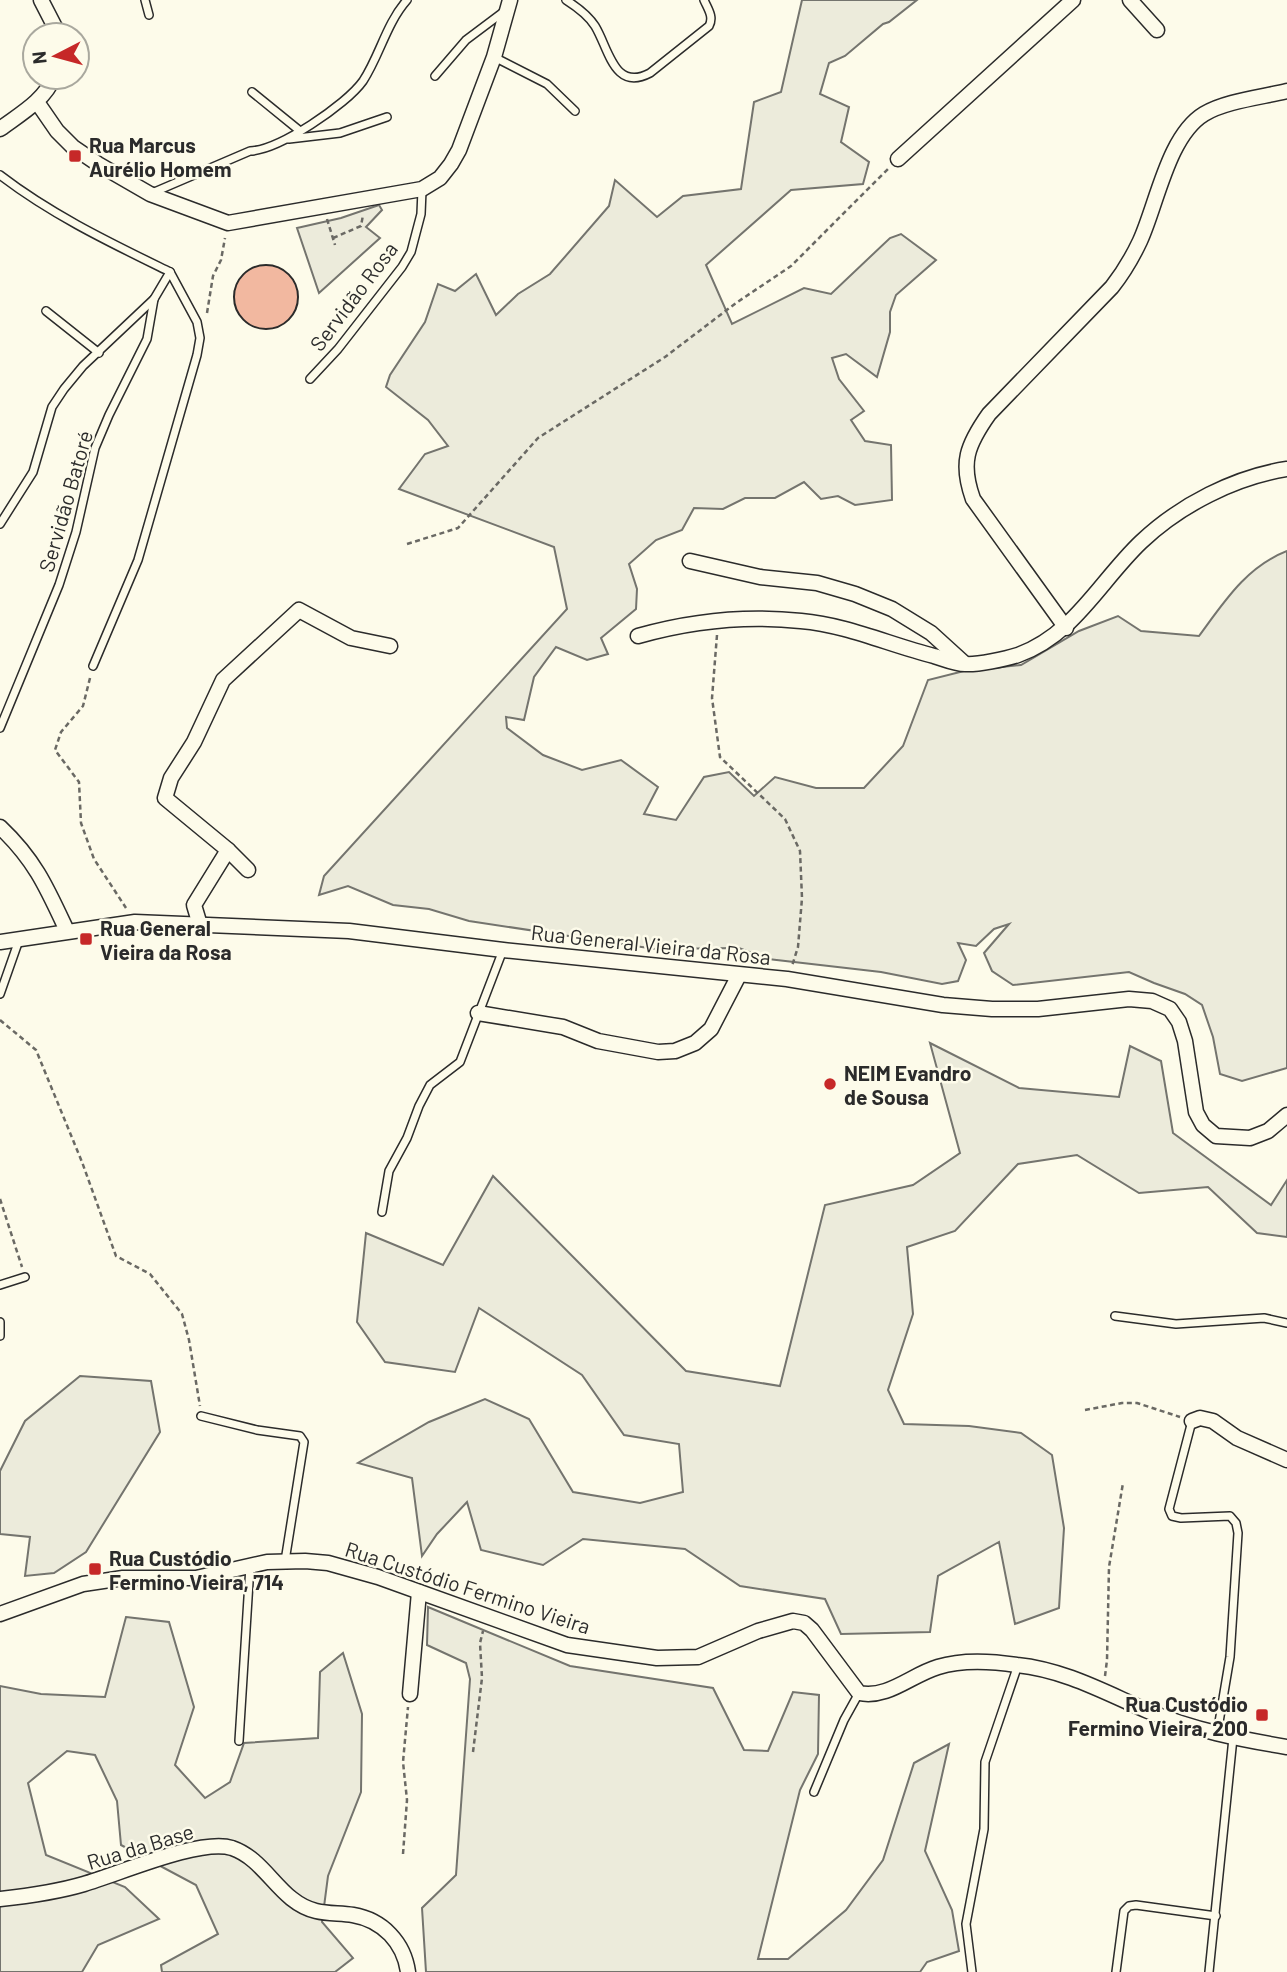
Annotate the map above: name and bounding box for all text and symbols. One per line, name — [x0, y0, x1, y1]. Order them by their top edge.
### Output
north arrow — [21, 21, 91, 91]
text: N — [26, 50, 51, 65]
place label: Rua Marcus Aurélio Homem — [89, 132, 231, 181]
marker: Rua Marcus Aurélio Homem — [67, 148, 83, 164]
street label: Servidão Rosa — [304, 237, 402, 355]
street label: Servidão Batoré — [33, 427, 97, 575]
place label: Rua General Vieira da Rosa — [100, 915, 232, 964]
street label: Rua General Vieira da Rosa — [530, 919, 772, 969]
marker: Rua General Vieira da Rosa — [78, 931, 94, 947]
place label: NEIM Evandro de Sousa — [844, 1060, 971, 1109]
marker: NEIM Evandro de Sousa — [822, 1076, 838, 1092]
street label: Rua Custódio Fermino Vieira — [342, 1536, 594, 1638]
place label: Rua Custódio Fermino Vieira, 714 — [109, 1545, 284, 1594]
marker: Rua Custódio Fermino Vieira, 714 — [87, 1561, 103, 1577]
place label: Rua Custódio Fermino Vieira, 200 — [1068, 1691, 1248, 1740]
marker: Rua Custódio Fermino Vieira, 200 — [1254, 1707, 1270, 1723]
street label: Rua da Base — [84, 1818, 196, 1874]

